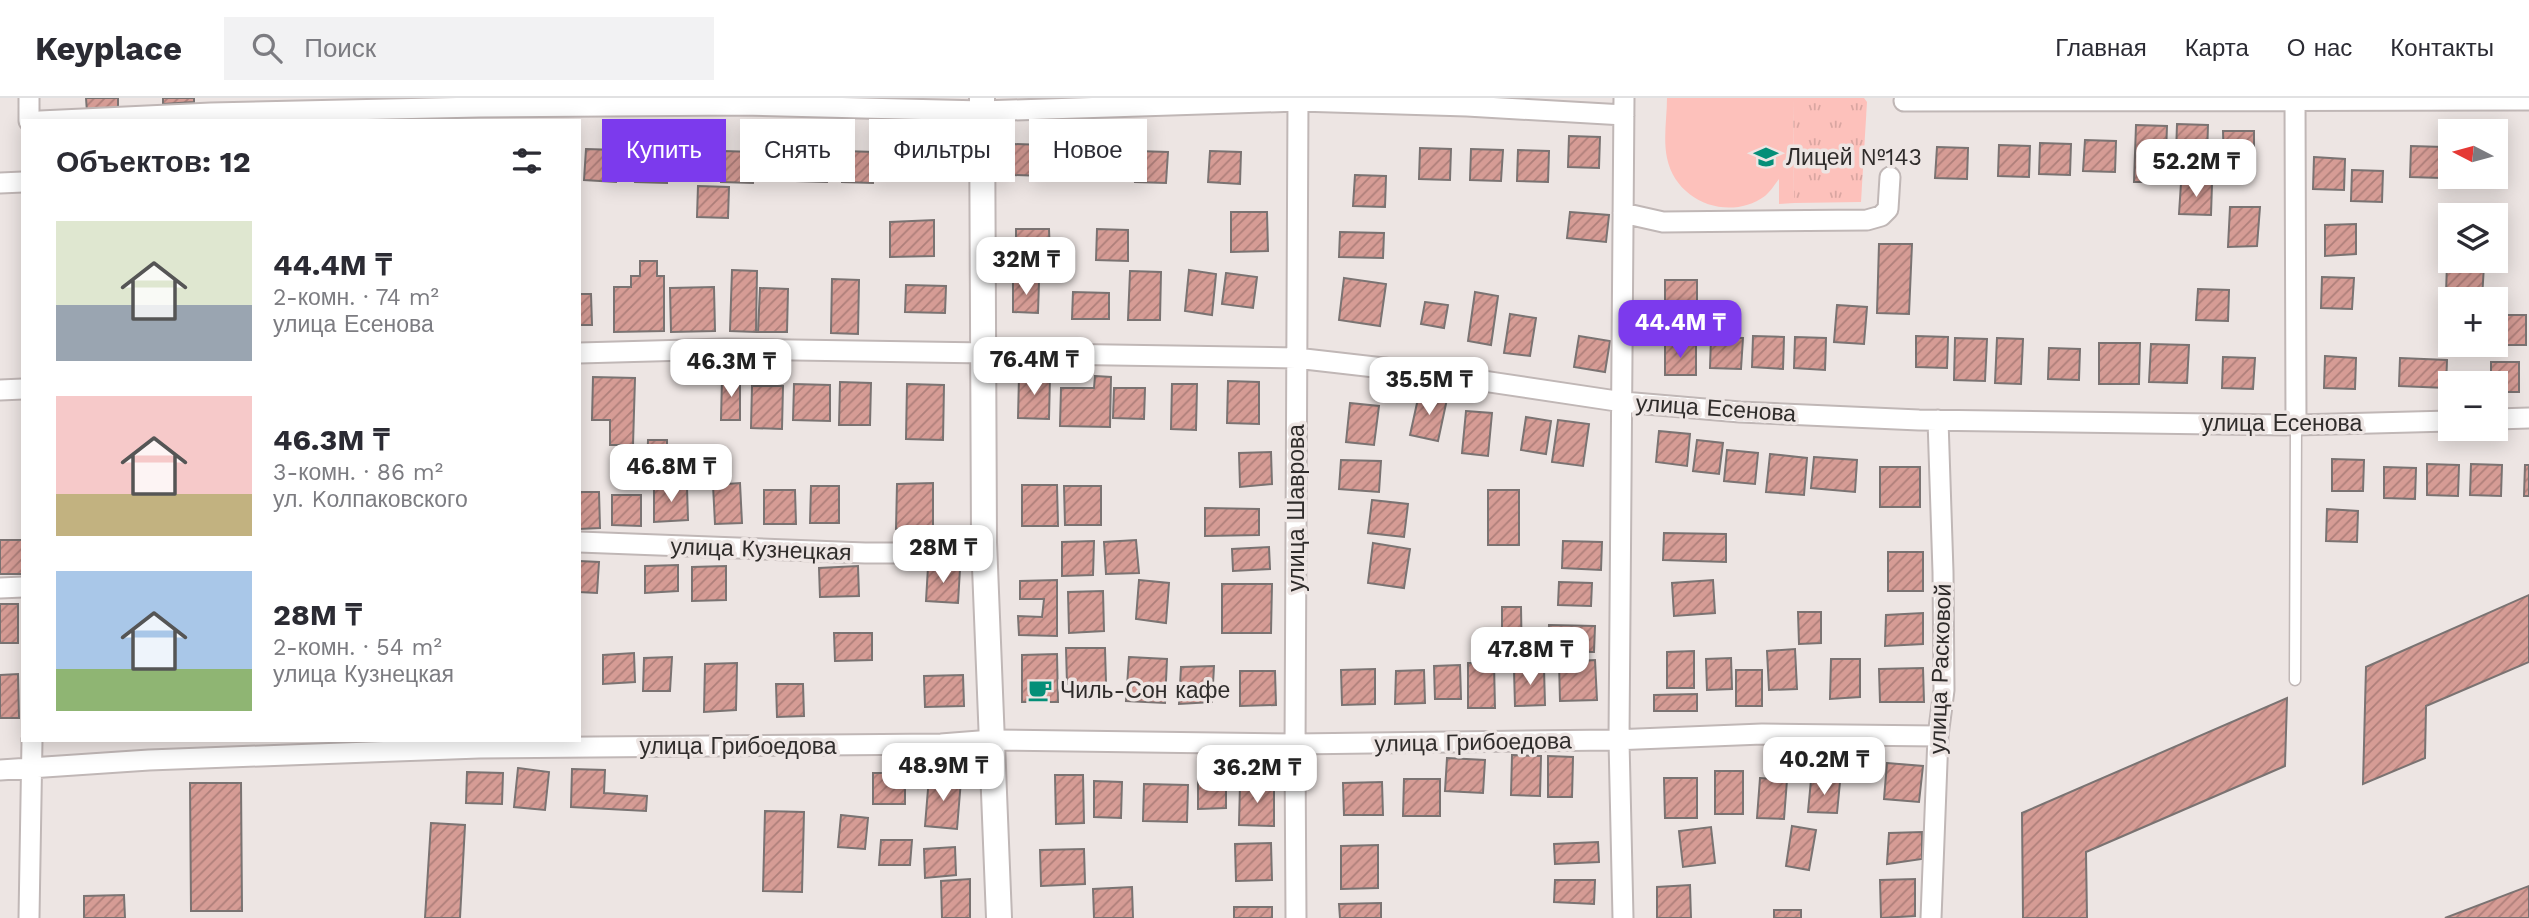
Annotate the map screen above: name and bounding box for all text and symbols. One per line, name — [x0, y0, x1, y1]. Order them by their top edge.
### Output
search box — [224, 17, 714, 80]
text: Keyplace — [35, 29, 182, 68]
icon: search — [248, 29, 286, 67]
text: Поиск — [304, 33, 376, 63]
text: Главная — [2055, 34, 2147, 62]
text: Карта — [2185, 34, 2249, 62]
text: О нас — [2287, 34, 2352, 62]
text: Контакты — [2390, 34, 2494, 62]
chip: Купить — [602, 119, 726, 182]
chip: Снять — [740, 119, 855, 182]
chip: Фильтры — [869, 119, 1015, 182]
chip: Новое — [1029, 119, 1147, 182]
north arrow — [2438, 119, 2508, 189]
map controls — [2438, 119, 2508, 441]
pin: 52.2M ₸ — [2131, 140, 2261, 199]
icon: filters — [508, 142, 546, 180]
school or university icon: Лицей №143 — [1752, 143, 1780, 171]
text: Объектов: 12 — [56, 144, 251, 179]
place label: Лицей №143 — [1786, 144, 1922, 171]
text: 52.2M ₸ — [2152, 148, 2240, 175]
button: layers — [2438, 203, 2508, 273]
pin: 32M ₸ — [977, 238, 1075, 297]
text: 32M ₸ — [992, 246, 1060, 273]
text: 44.4M ₸ — [273, 247, 392, 282]
icon: home — [112, 249, 196, 333]
text: 2-комн. · 74 m² — [273, 284, 439, 311]
button: + — [2438, 287, 2508, 357]
pin: 44.4M ₸ — [1615, 300, 1745, 360]
text: 44.4M ₸ — [1634, 309, 1726, 336]
text: улица Есенова — [273, 311, 434, 338]
pin: 76.4M ₸ — [969, 338, 1099, 397]
pin: 46.3M ₸ — [666, 340, 796, 399]
text: 76.4M ₸ — [989, 346, 1079, 373]
text: 46.3M ₸ — [686, 348, 776, 375]
pin: 35.5M ₸ — [1364, 358, 1494, 417]
text: 35.5M ₸ — [1385, 366, 1473, 393]
button: − — [2438, 371, 2508, 441]
street label: улица Есенова — [1635, 389, 1797, 428]
street label: улица Есенова — [2202, 410, 2363, 437]
text: 46.3M ₸ — [273, 422, 390, 457]
icon: home — [112, 424, 196, 508]
street label: улица Шаврова — [1283, 424, 1310, 592]
pin: 46.8M ₸ — [606, 444, 736, 504]
text: 46.8M ₸ — [626, 453, 716, 480]
text: 3-комн. · 86 m² — [273, 459, 443, 486]
text: ул. Kолпаковского — [273, 486, 468, 513]
pin: 28M ₸ — [894, 526, 992, 585]
street label: улица Кузнецкая — [670, 533, 852, 566]
text: 28M ₸ — [909, 534, 977, 561]
street label: улица Расковой — [1924, 583, 1957, 755]
text: 28M ₸ — [273, 597, 362, 632]
icon: home — [112, 599, 196, 683]
pin: 47.8M ₸ — [1465, 628, 1595, 687]
text: 2-комн. · 54 m² — [273, 634, 442, 661]
text: 47.8M ₸ — [1487, 636, 1573, 663]
text: улица Кузнецкая — [273, 661, 454, 688]
cafe icon: Чиль-Сон кафе — [1026, 676, 1054, 704]
place label: Чиль-Сон кафе — [1060, 677, 1230, 704]
street label: улица Грибоедова — [1374, 727, 1572, 758]
street label: улица Грибоедова — [639, 733, 837, 760]
pin: 40.2M ₸ — [1759, 738, 1889, 797]
pin: 48.9M ₸ — [878, 744, 1008, 803]
pin: 36.2M ₸ — [1192, 746, 1322, 805]
text: 40.2M ₸ — [1779, 746, 1869, 773]
text: 48.9M ₸ — [898, 752, 988, 779]
text: 36.2M ₸ — [1213, 754, 1301, 781]

